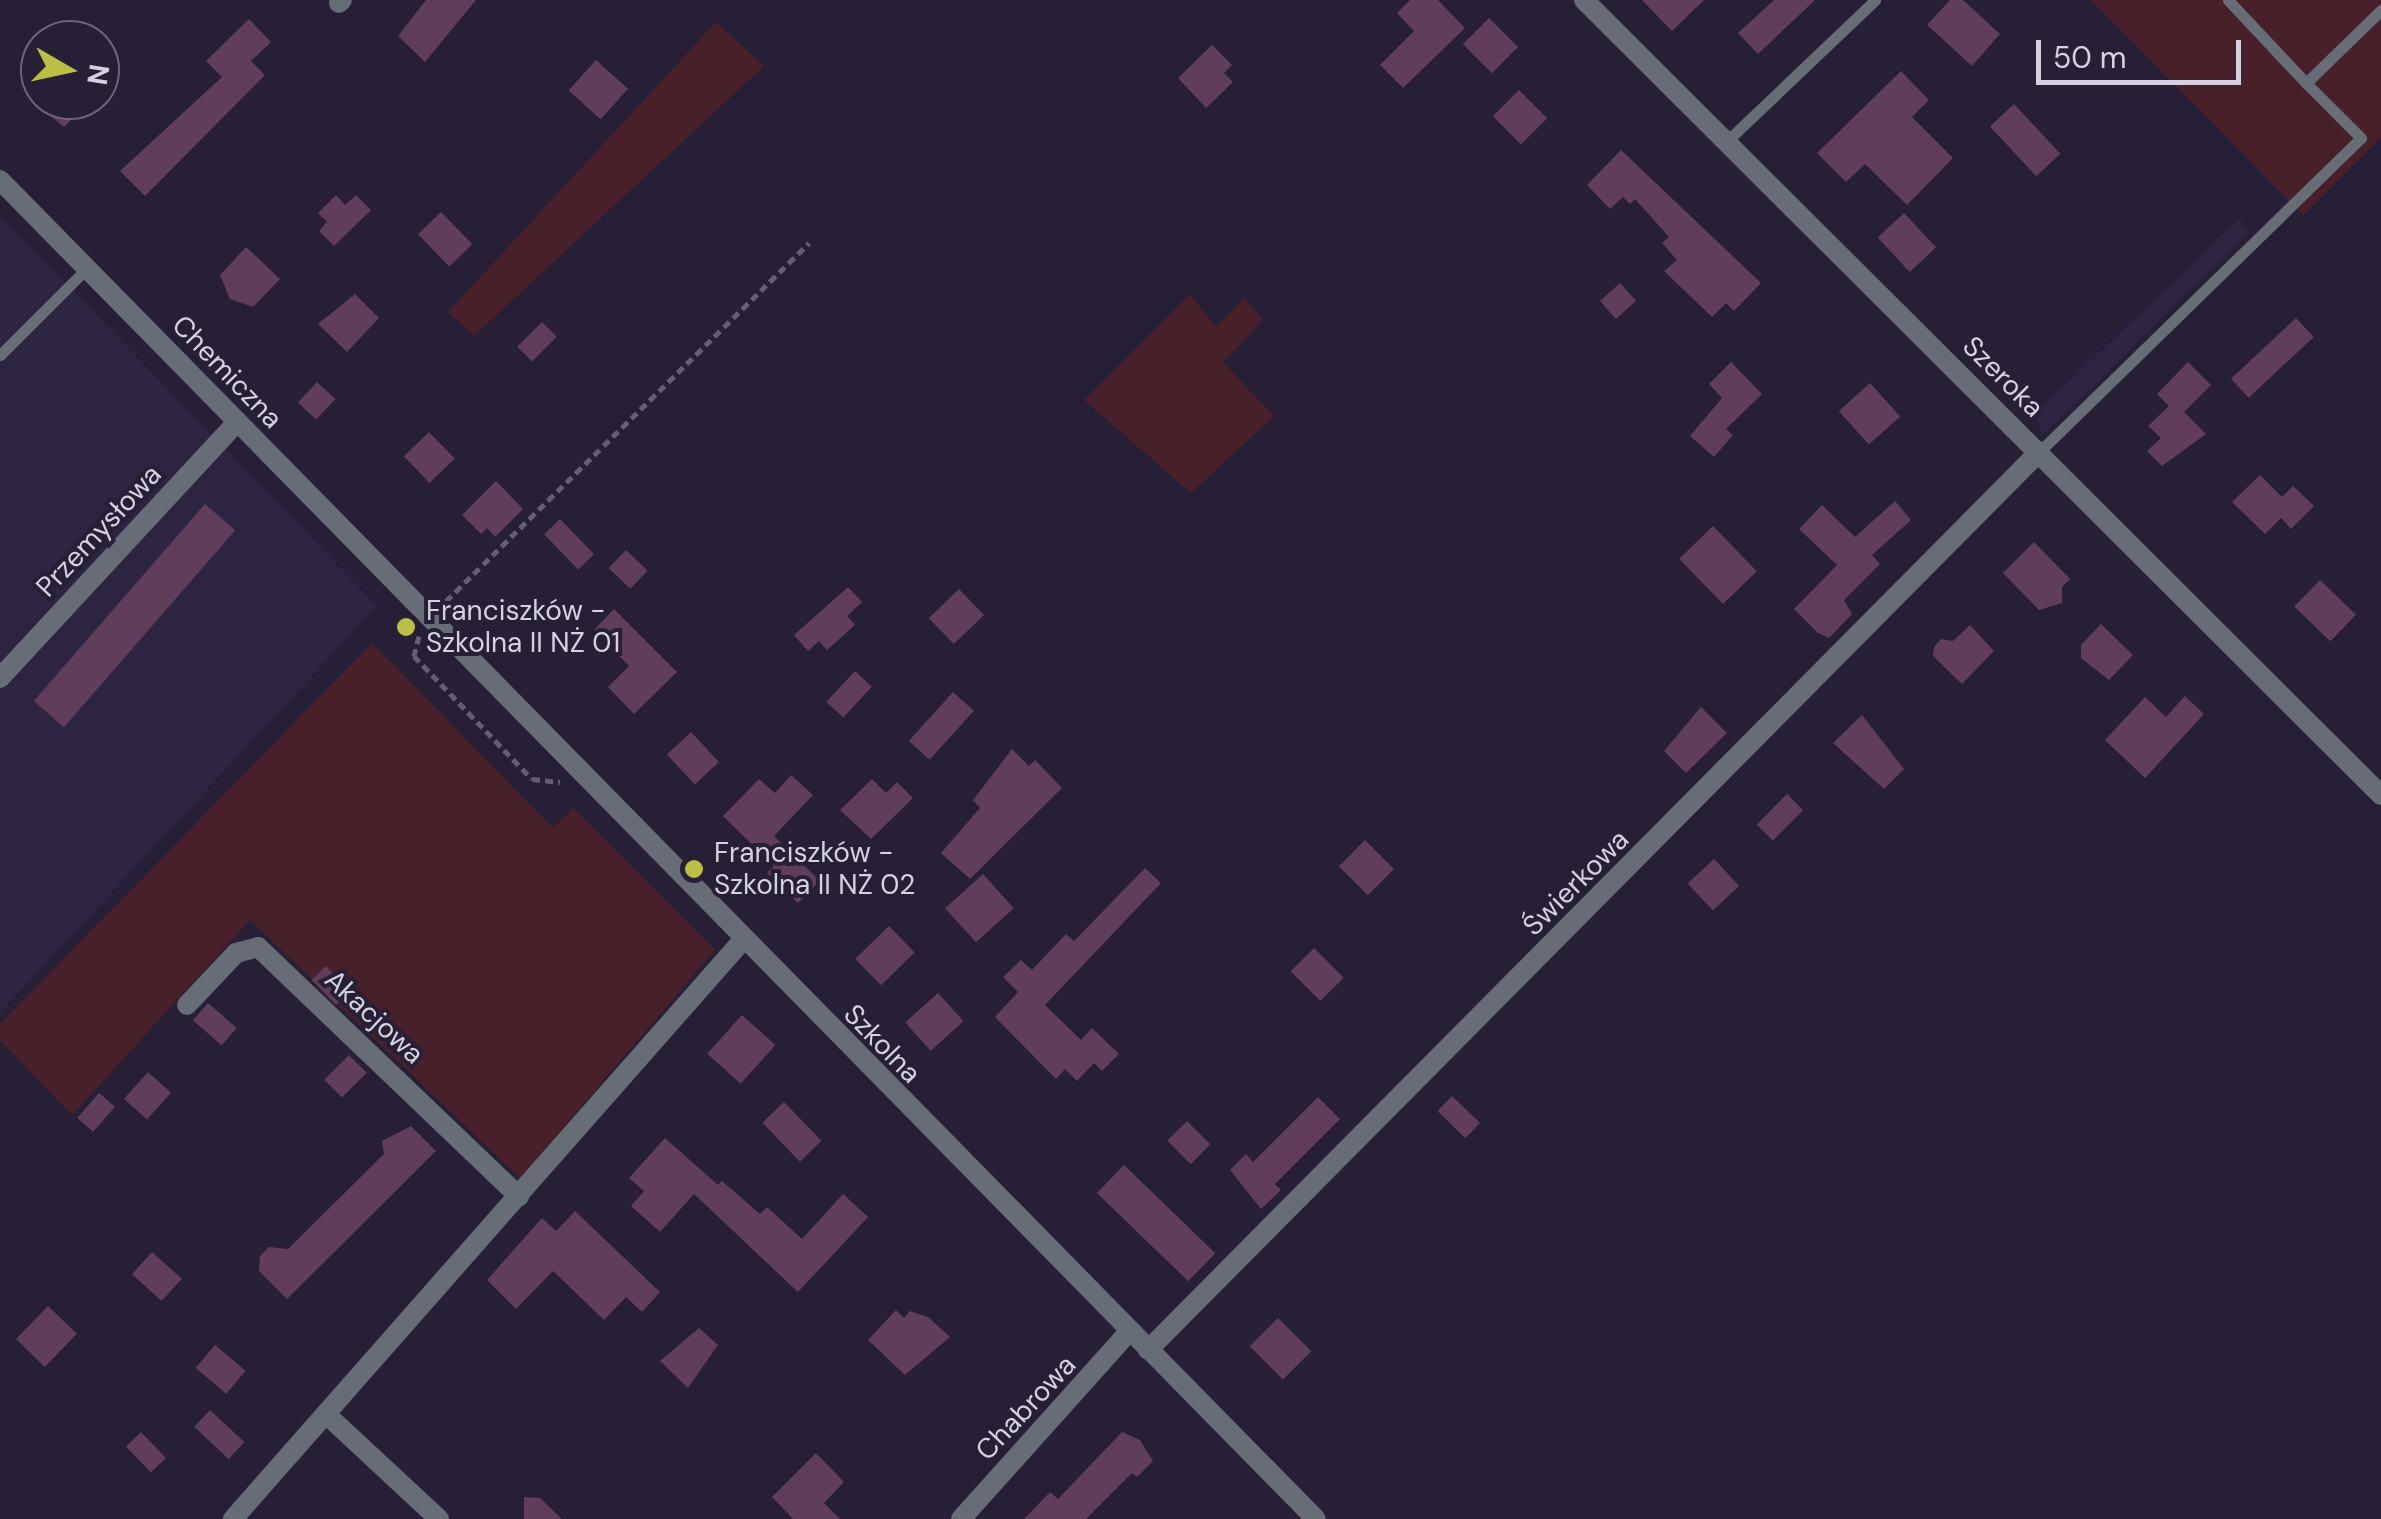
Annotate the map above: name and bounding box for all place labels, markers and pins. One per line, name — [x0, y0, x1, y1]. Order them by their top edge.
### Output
place label: Franciszków - Szkolna II NŻ 01 — [426, 594, 620, 660]
marker: Franciszków - Szkolna II NŻ 01 — [395, 616, 417, 638]
place label: Franciszków - Szkolna II NŻ 02 — [714, 836, 915, 902]
marker: Franciszków - Szkolna II NŻ 02 — [683, 858, 705, 880]

